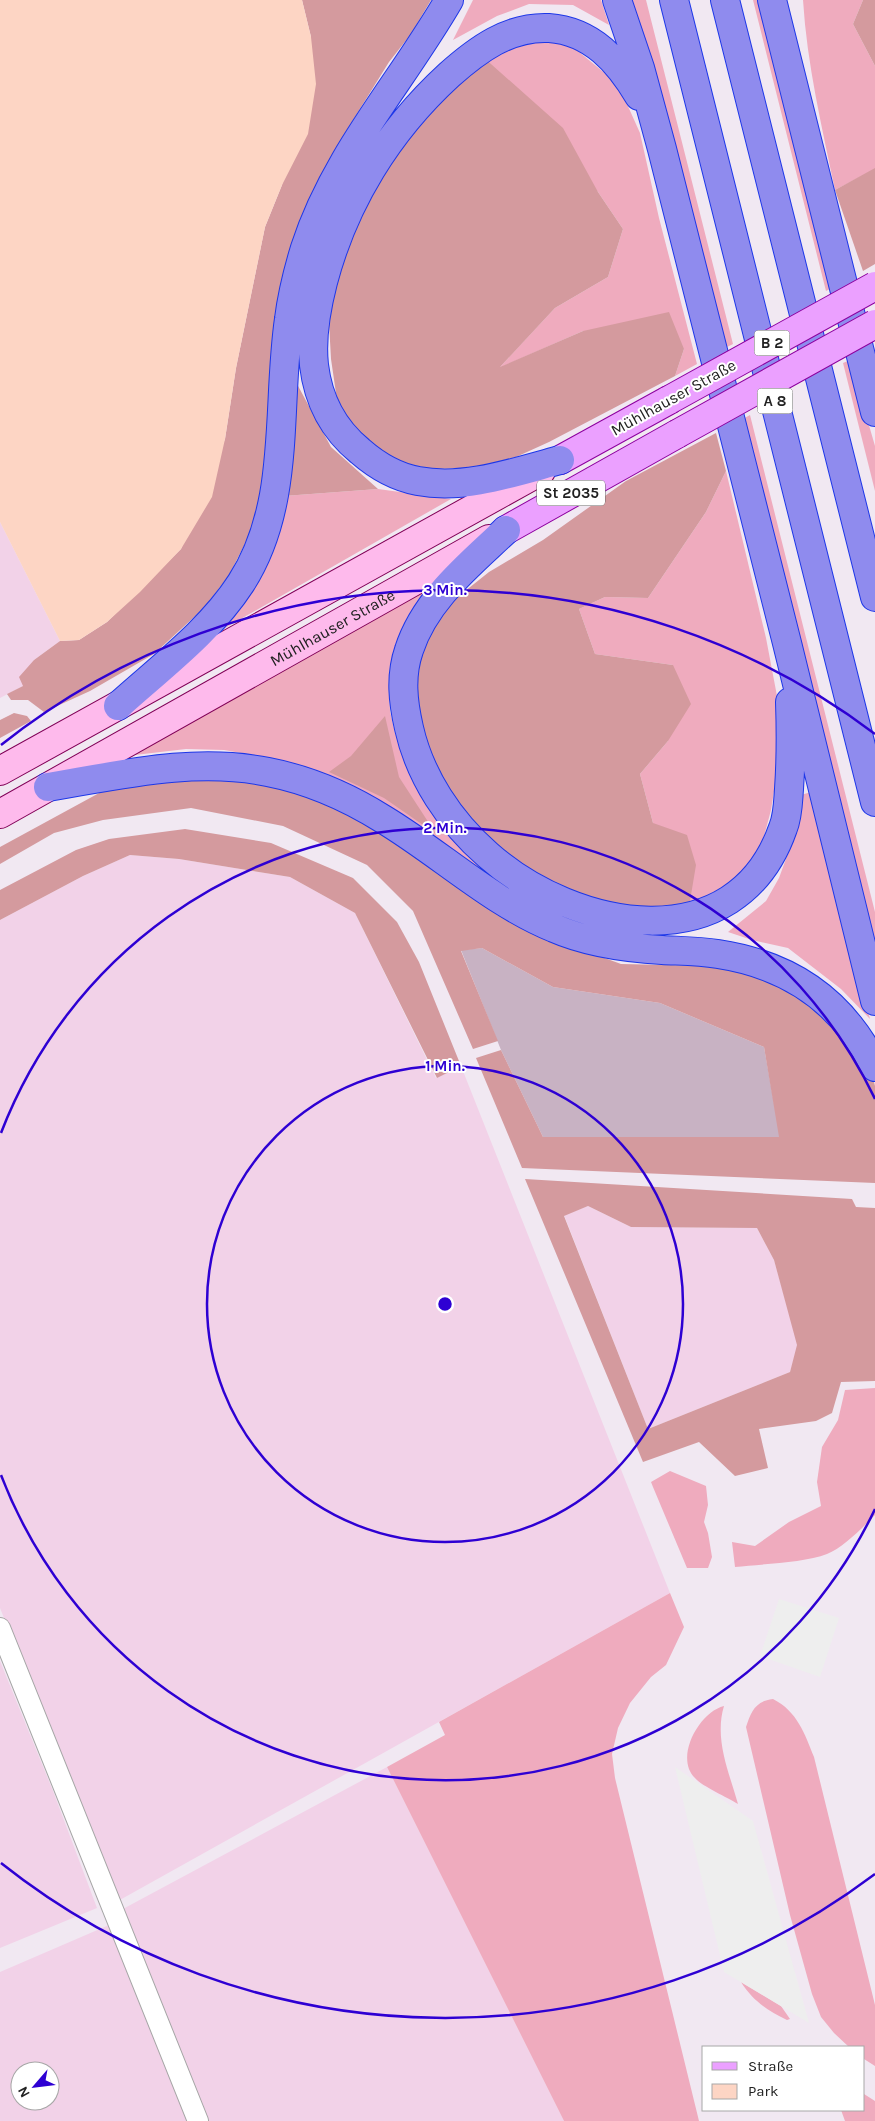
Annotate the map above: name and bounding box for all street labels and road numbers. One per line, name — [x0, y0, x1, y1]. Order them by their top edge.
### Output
road number: B 2 — [754, 330, 790, 356]
street label: Mühlhauser Straße — [607, 355, 739, 440]
road number: A 8 — [758, 388, 792, 414]
road number: St 2035 — [537, 480, 605, 506]
street label: Mühlhauser Straße — [267, 585, 398, 670]

